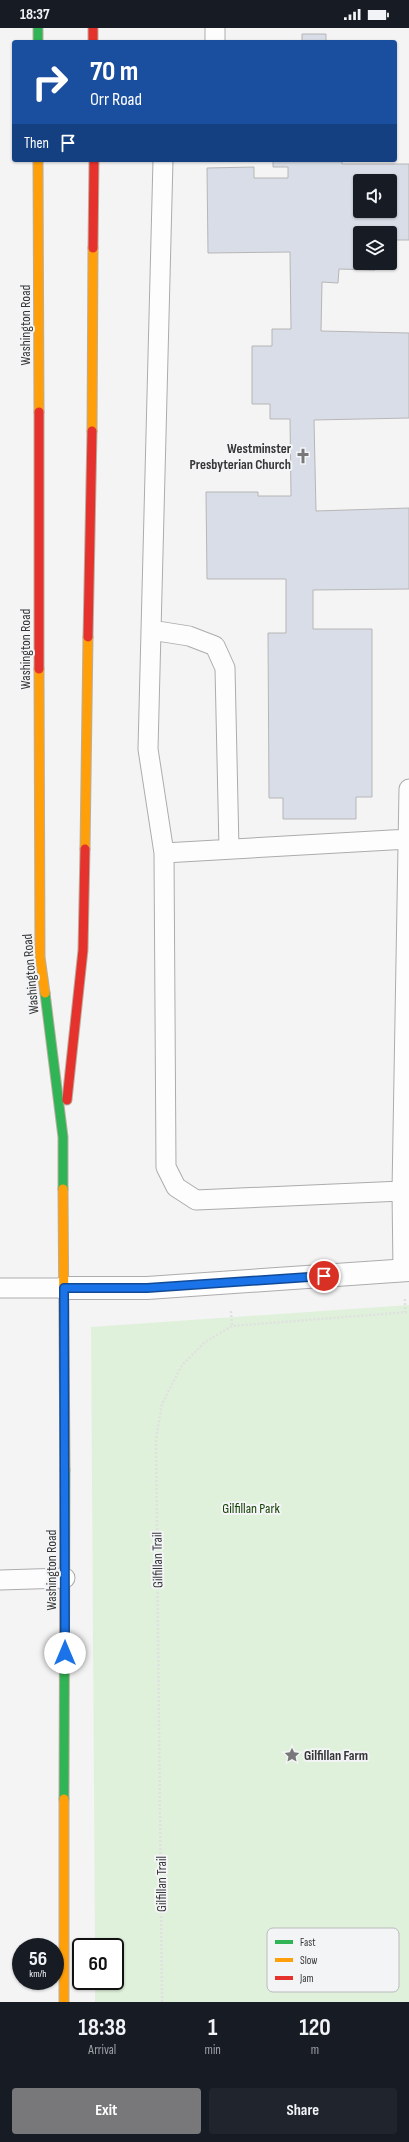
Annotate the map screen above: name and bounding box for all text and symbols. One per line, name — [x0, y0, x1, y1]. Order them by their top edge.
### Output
text: 18:37 — [20, 5, 50, 24]
text: 70 m — [90, 55, 138, 88]
icon: right — [24, 56, 76, 108]
text: Orr Road — [90, 89, 142, 110]
icon: arrive — [57, 132, 79, 154]
text: Then — [24, 134, 49, 153]
map controls — [353, 174, 397, 270]
button: sound — [353, 174, 397, 218]
button: layers — [353, 226, 397, 270]
street label: Washington Road — [17, 284, 34, 365]
place label: Westminster Presbyterian Church — [190, 440, 292, 473]
church icon: Westminster Presbyterian Church — [294, 447, 312, 465]
street label: Washington Road — [17, 608, 34, 689]
street label: Washington Road — [18, 933, 42, 1015]
pin — [307, 1259, 341, 1293]
icon: arrive — [313, 1265, 335, 1287]
park label: Gilfillan Park — [222, 1500, 280, 1517]
street label: Washington Road — [43, 1529, 60, 1610]
street label: Gilfillan Trail — [149, 1532, 166, 1588]
position arrow — [44, 1632, 86, 1674]
place icon: Gilfillan Farm — [283, 1746, 301, 1764]
place label: Gilfillan Farm — [304, 1747, 368, 1764]
street label: Gilfillan Trail — [153, 1856, 170, 1912]
legend — [267, 1928, 399, 1992]
text: Fast — [300, 1936, 316, 1949]
speed limit sign: 60 — [72, 1938, 124, 1990]
text: 56 — [29, 1947, 47, 1971]
text: Slow — [300, 1954, 317, 1967]
text: km/h — [29, 1968, 47, 1980]
text: Jam — [299, 1972, 314, 1985]
text: 18:38 — [78, 2013, 126, 2042]
text: 1 — [208, 2013, 217, 2042]
text: 120 — [299, 2013, 331, 2042]
text: Arrival — [88, 2042, 116, 2058]
text: min — [205, 2042, 221, 2058]
text: m — [311, 2042, 319, 2058]
button: Exit — [12, 2088, 201, 2134]
button: Share — [209, 2088, 397, 2134]

